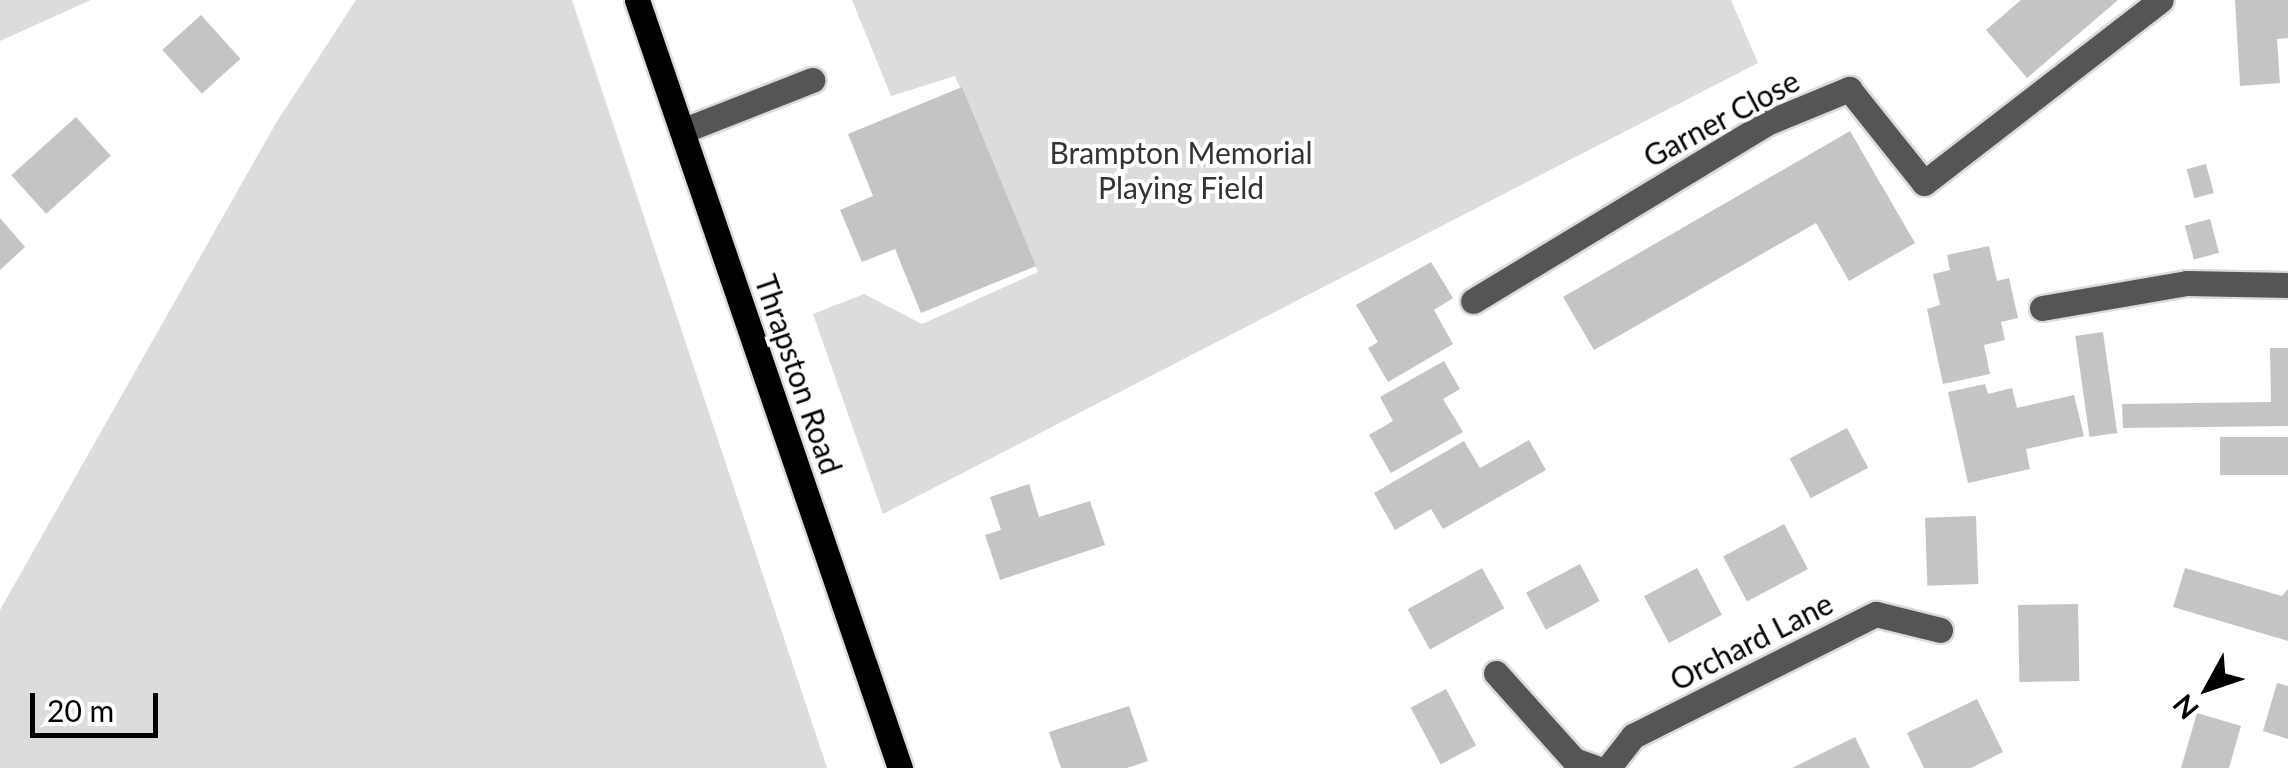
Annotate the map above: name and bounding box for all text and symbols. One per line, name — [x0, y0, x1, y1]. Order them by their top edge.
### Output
street label: Garner Close — [1637, 62, 1805, 174]
park label: Brampton Memorial Playing Field — [1049, 134, 1313, 204]
street label: Thrapston Road — [748, 270, 850, 478]
street label: Orchard Lane — [1664, 585, 1838, 697]
north arrow — [2158, 638, 2258, 738]
scale bar — [35, 673, 162, 735]
text: N — [2165, 688, 2205, 726]
text: 20 m — [47, 692, 114, 728]

